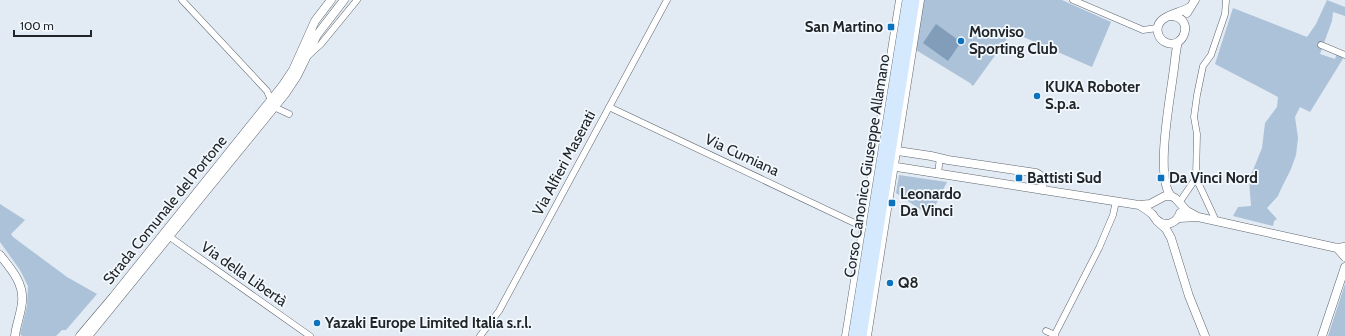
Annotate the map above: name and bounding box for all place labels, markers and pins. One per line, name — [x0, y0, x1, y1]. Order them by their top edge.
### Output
place label: San Martino — [805, 18, 883, 36]
marker: San Martino — [886, 22, 896, 32]
place label: Monviso Sporting Club — [969, 23, 1058, 58]
marker: Monviso Sporting Club — [956, 36, 966, 46]
place label: KUKA Roboter S.p.a. — [1045, 78, 1140, 113]
marker: KUKA Roboter S.p.a. — [1032, 91, 1042, 101]
place label: Battisti Sud — [1027, 169, 1102, 187]
place label: Da Vinci Nord — [1169, 169, 1258, 187]
marker: Battisti Sud — [1014, 173, 1024, 183]
marker: Da Vinci Nord — [1156, 173, 1166, 183]
place label: Leonardo Da Vinci — [900, 185, 962, 220]
marker: Leonardo Da Vinci — [887, 198, 897, 208]
place label: Q8 — [898, 274, 918, 292]
marker: Q8 — [885, 278, 895, 288]
place label: Yazaki Europe Limited Italia s.r.l. — [324, 314, 532, 332]
marker: Yazaki Europe Limited Italia s.r.l. — [312, 318, 322, 328]

